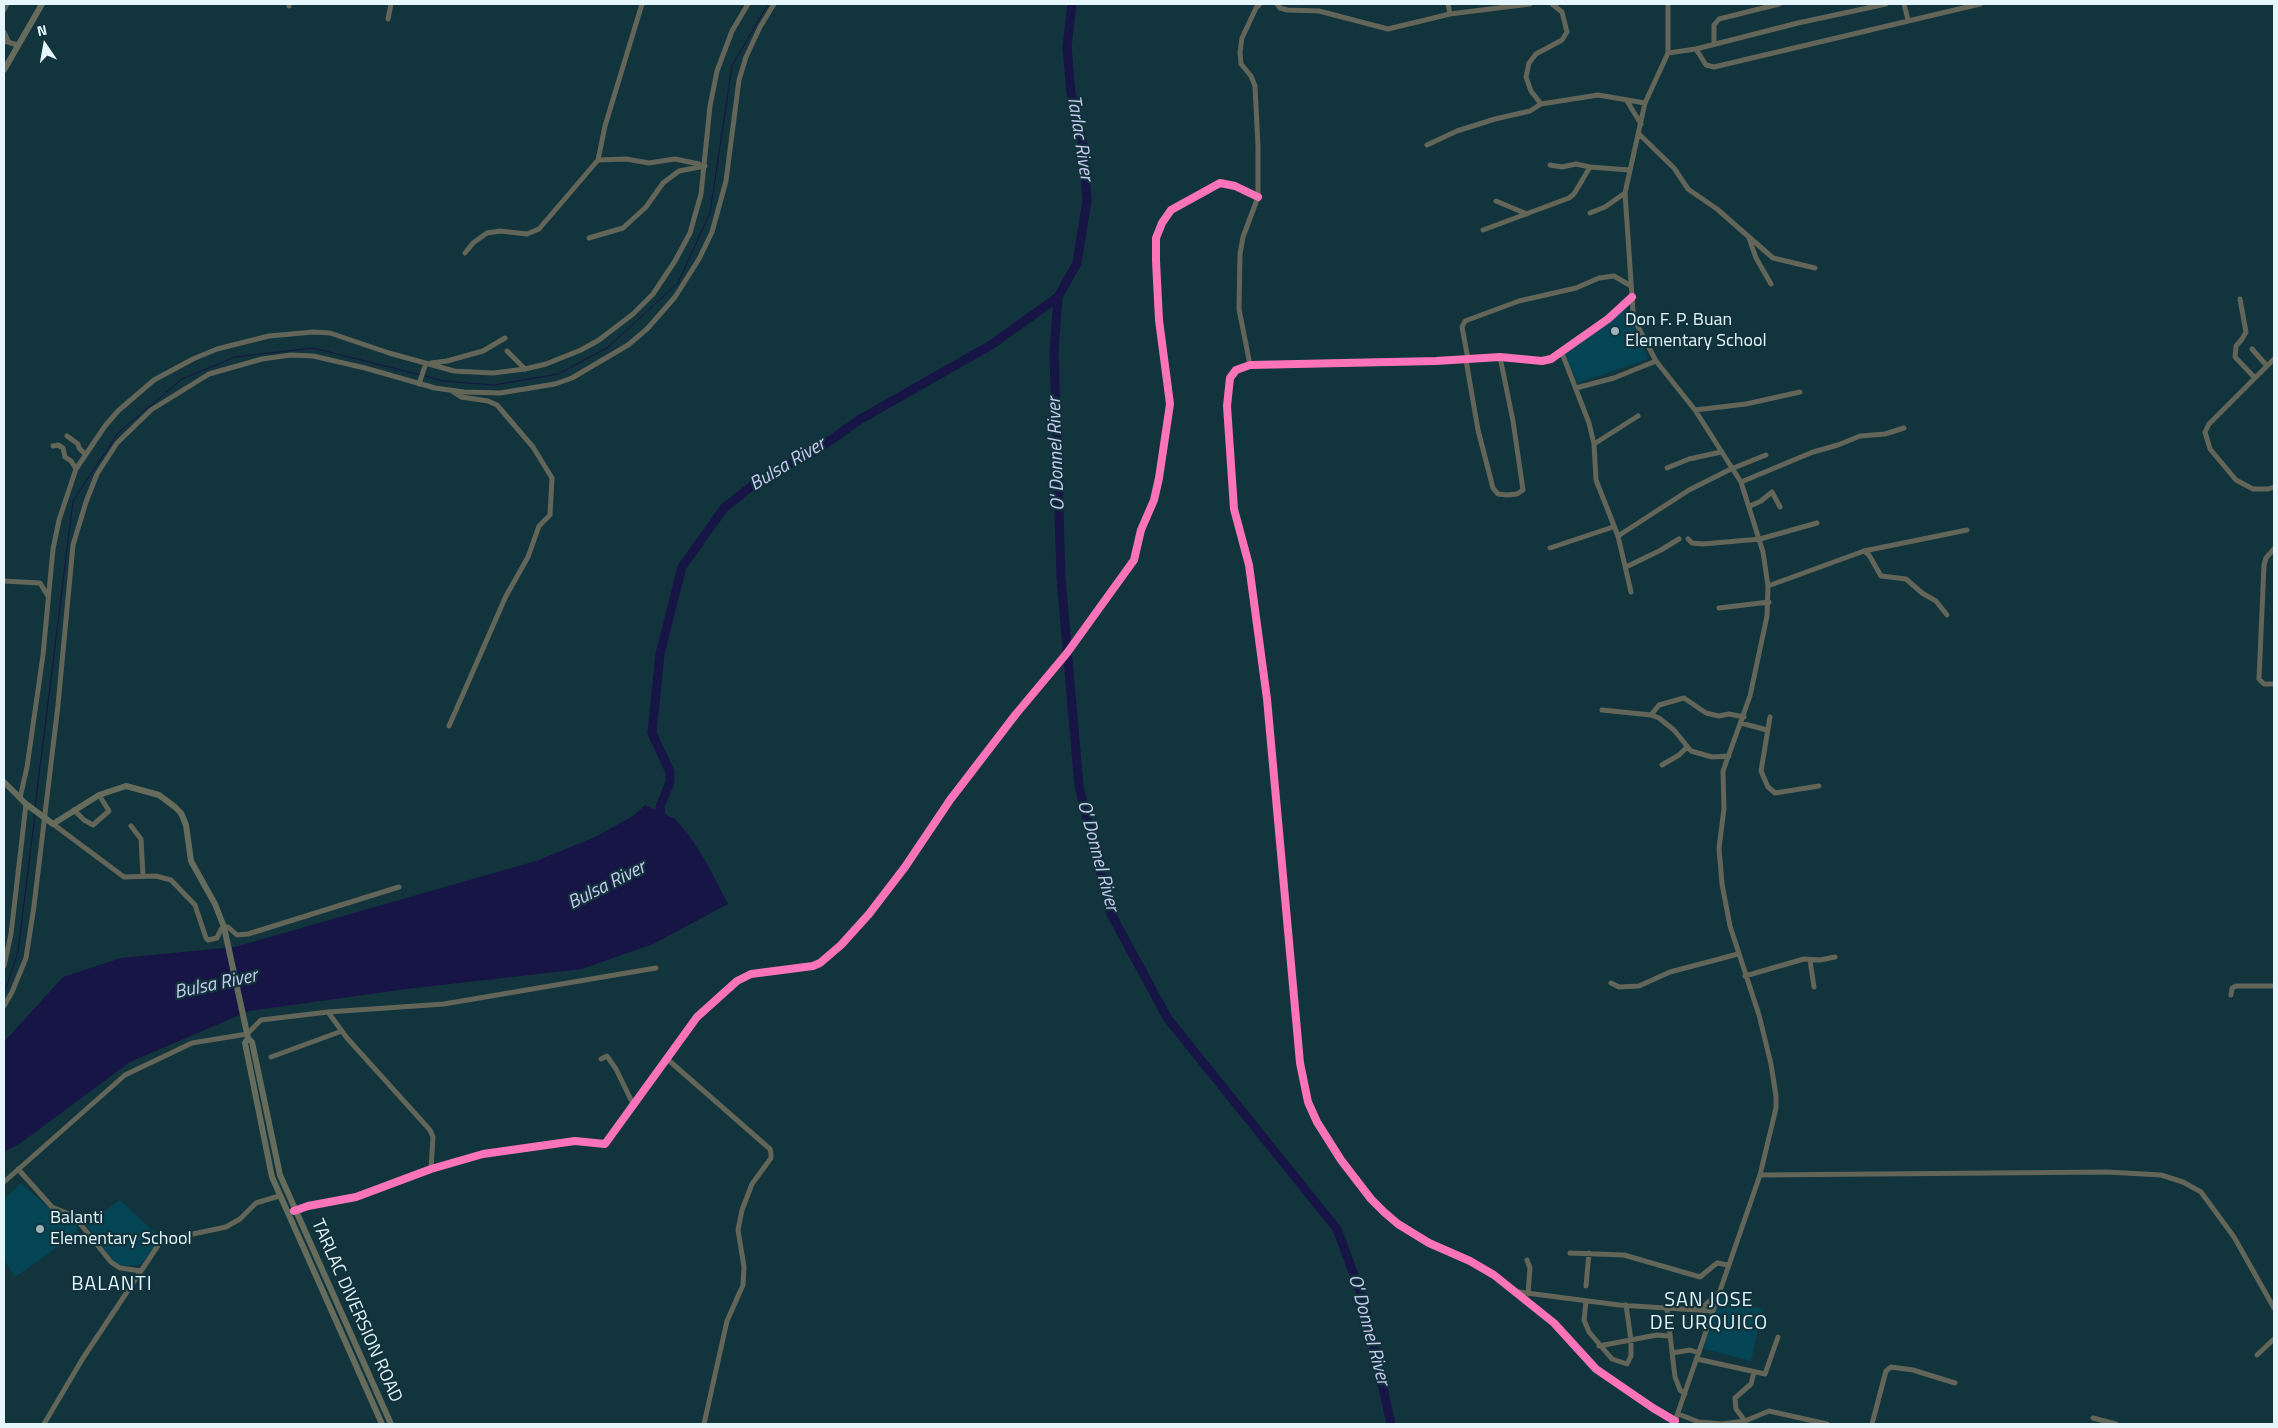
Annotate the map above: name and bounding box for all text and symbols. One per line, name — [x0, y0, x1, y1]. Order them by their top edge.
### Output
text: N — [35, 19, 49, 41]
north arrow — [20, 20, 70, 70]
water label: Tarlac River — [1061, 94, 1097, 182]
place label: Don F. P. Buan Elementary School — [1625, 310, 1767, 352]
marker: Don F. P. Buan Elementary School — [1609, 325, 1621, 337]
water label: O' Donnel River — [1044, 397, 1070, 511]
water label: Bulsa River — [746, 434, 830, 496]
water label: O' Donnel River — [1071, 798, 1123, 914]
water label: Bulsa River — [564, 857, 650, 915]
water label: Bulsa River — [172, 965, 260, 1005]
place label: Balanti Elementary School — [50, 1208, 192, 1250]
street label: TARLAC DIVERSION ROAD — [306, 1216, 406, 1406]
marker: Balanti Elementary School — [34, 1223, 46, 1235]
water label: O' Donnel River — [1342, 1272, 1394, 1388]
district label: BALANTI — [70, 1273, 154, 1297]
district label: SAN JOSE DE URQUICO — [1649, 1289, 1769, 1336]

